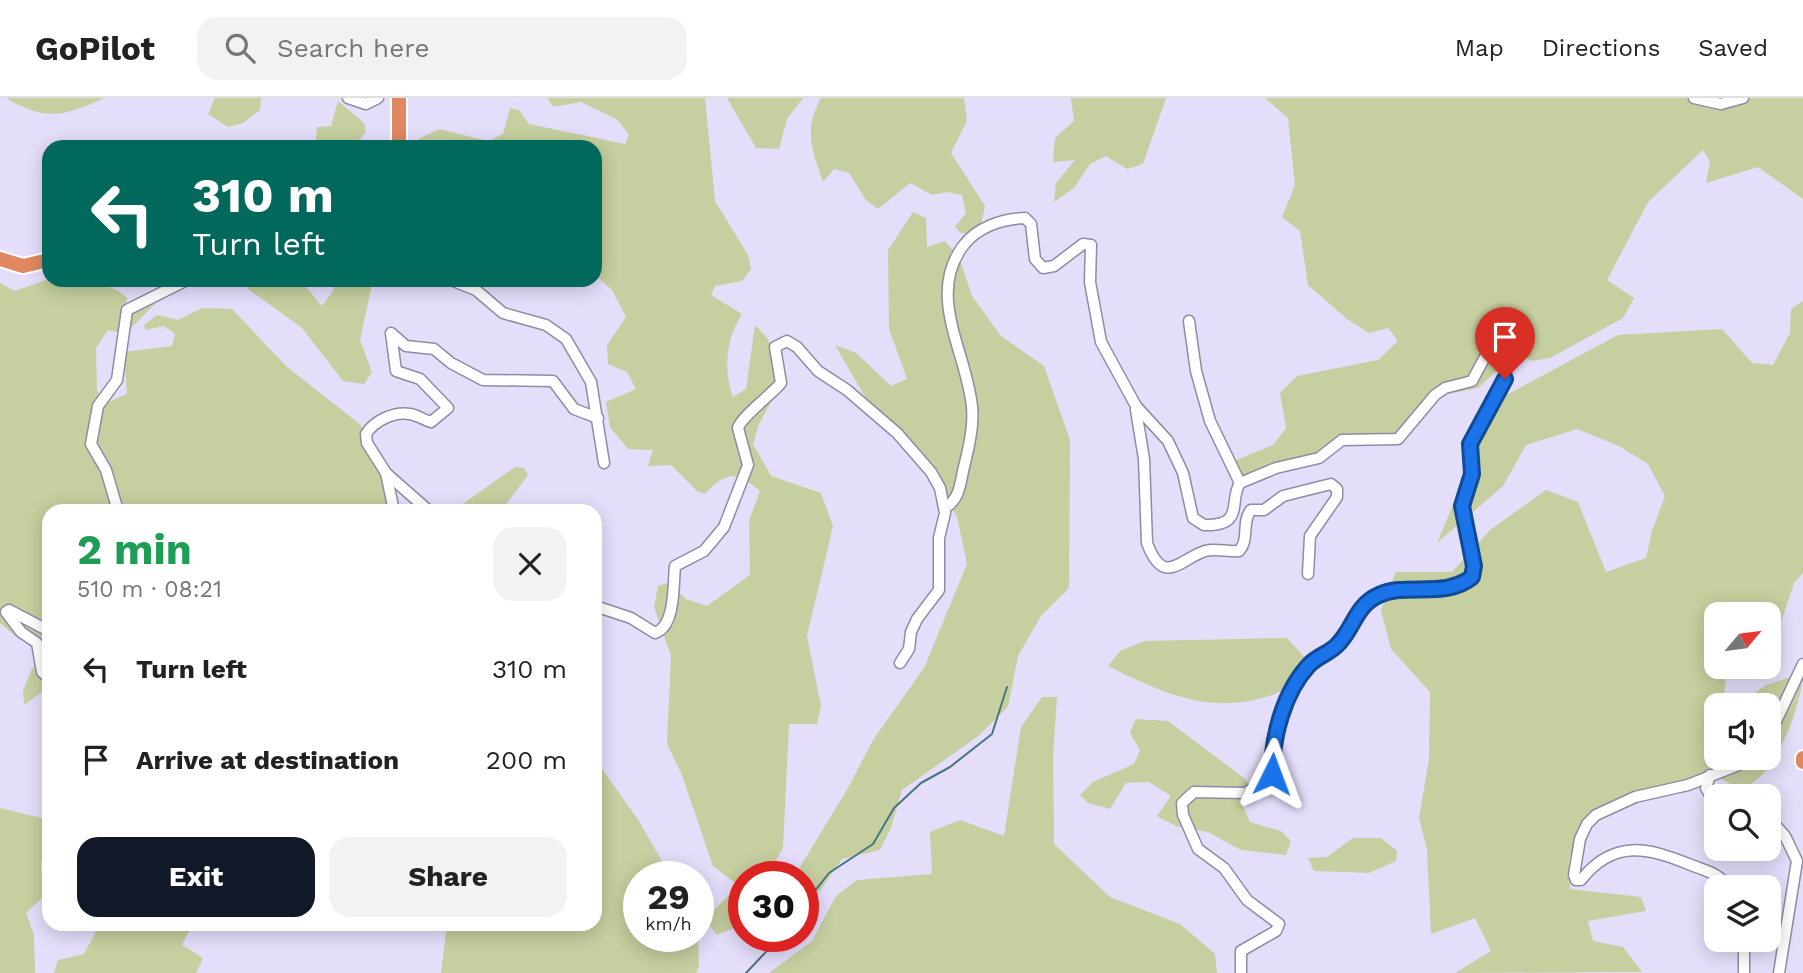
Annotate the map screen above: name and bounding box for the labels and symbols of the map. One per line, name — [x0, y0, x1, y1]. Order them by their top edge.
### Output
pin — [1475, 307, 1535, 379]
north arrow — [1704, 602, 1782, 679]
position arrow — [1235, 737, 1309, 811]
speed limit sign: 30 — [728, 861, 819, 952]

